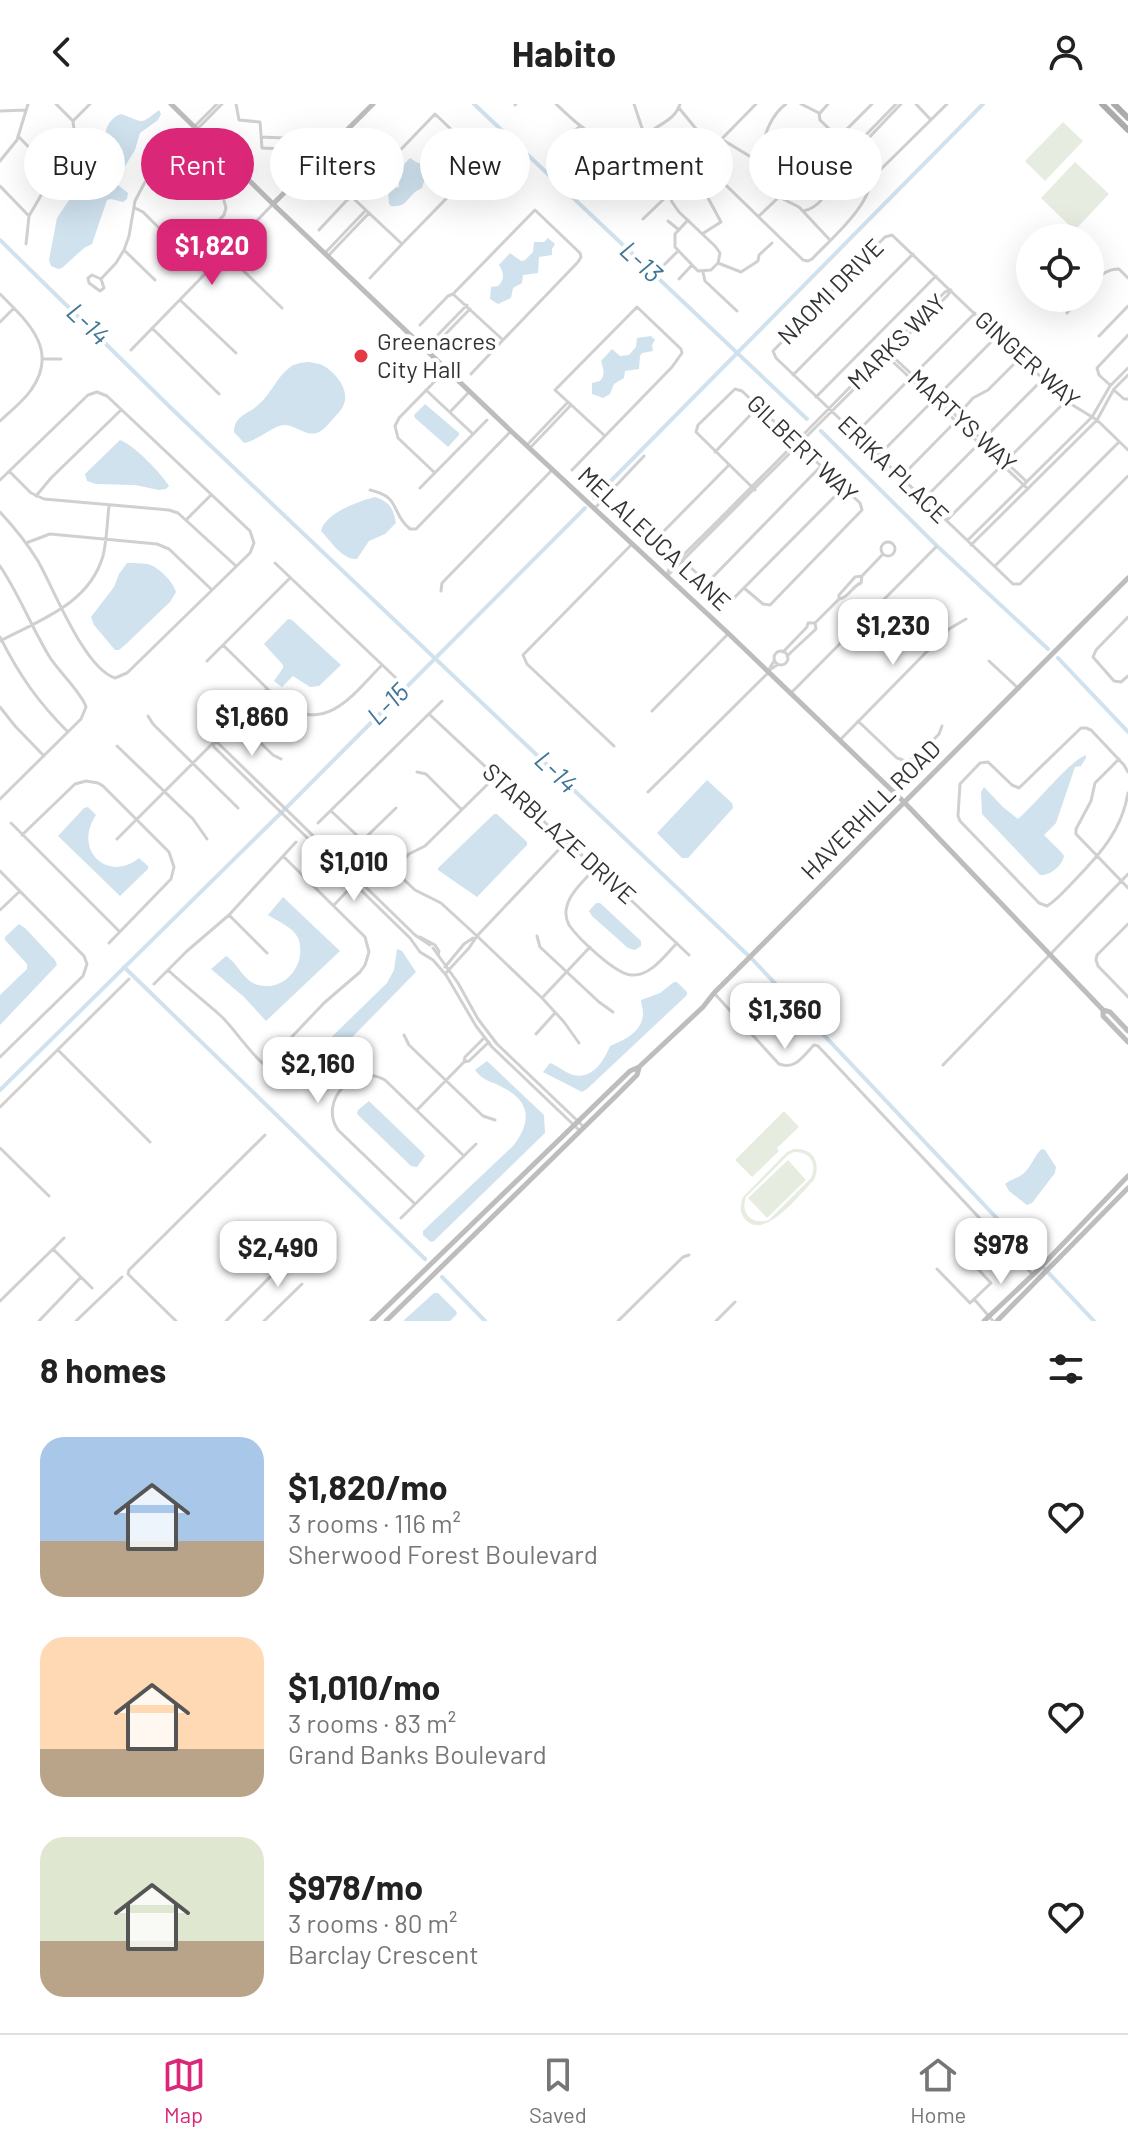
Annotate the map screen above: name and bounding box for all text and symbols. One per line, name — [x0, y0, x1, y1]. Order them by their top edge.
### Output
icon: back — [40, 30, 84, 74]
icon: person — [1044, 30, 1088, 74]
text: Habito — [512, 31, 616, 74]
chip: Buy — [24, 128, 125, 200]
chip: Rent — [141, 128, 254, 200]
chip: Filters — [270, 128, 404, 200]
chip: New — [420, 128, 530, 200]
chip: Apartment — [546, 128, 733, 200]
chip: House — [749, 128, 882, 200]
pin: $1,820 — [147, 219, 277, 287]
map controls — [1016, 224, 1104, 312]
button: locate — [1016, 224, 1104, 312]
text: $1,820 — [175, 229, 249, 260]
street label: NAOMI DRIVE — [771, 232, 889, 350]
water label: L-13 — [615, 234, 669, 288]
street label: MARKS WAY — [841, 287, 951, 395]
water label: L-14 — [61, 295, 117, 350]
street label: GINGER WAY — [970, 304, 1086, 414]
place label: Greenacres City Hall — [377, 326, 496, 383]
marker: Greenacres City Hall — [352, 347, 370, 365]
street label: MARTYS WAY — [903, 362, 1023, 477]
street label: GILBERT WAY — [742, 388, 864, 508]
street label: ERIKA PLACE — [833, 409, 955, 529]
street label: MELALEUCA LANE — [573, 460, 737, 616]
pin: $1,230 — [828, 599, 958, 667]
text: $1,230 — [856, 609, 930, 640]
water label: L-15 — [360, 676, 414, 730]
pin: $1,860 — [187, 690, 317, 758]
text: $1,860 — [215, 700, 289, 731]
street label: HAVERHILL ROAD — [794, 733, 946, 885]
water label: L-14 — [529, 743, 585, 798]
street label: STARBLAZE DRIVE — [477, 756, 643, 909]
pin: $1,010 — [289, 835, 419, 903]
text: $1,010 — [320, 845, 388, 876]
pin: $1,360 — [720, 983, 850, 1051]
text: $1,360 — [748, 993, 822, 1024]
pin: $2,160 — [253, 1037, 383, 1105]
text: $2,160 — [281, 1047, 355, 1078]
pin: $978 — [954, 1218, 1048, 1286]
pin: $2,490 — [213, 1221, 343, 1289]
text: $978 — [973, 1228, 1029, 1259]
text: $2,490 — [238, 1231, 318, 1262]
icon: filters — [1044, 1347, 1088, 1391]
text: 8 homes — [40, 1349, 166, 1390]
text: $1,820/mo — [288, 1466, 448, 1507]
icon: home — [104, 1469, 200, 1565]
icon: heart — [1044, 1495, 1088, 1539]
text: 3 rooms · 116 m² — [288, 1507, 461, 1538]
text: Sherwood Forest Boulevard — [288, 1538, 598, 1569]
text: $1,010/mo — [288, 1666, 440, 1707]
icon: home — [104, 1669, 200, 1765]
icon: heart — [1044, 1695, 1088, 1739]
text: 3 rooms · 83 m² — [288, 1707, 456, 1738]
text: Grand Banks Boulevard — [288, 1738, 547, 1769]
text: $978/mo — [288, 1866, 423, 1907]
icon: home — [104, 1869, 200, 1965]
icon: heart — [1044, 1895, 1088, 1939]
text: 3 rooms · 80 m² — [288, 1907, 458, 1938]
text: Barclay Crescent — [288, 1938, 479, 1969]
tab: Map — [162, 2053, 206, 2127]
tab: Saved — [529, 2053, 587, 2127]
tab: Home — [910, 2053, 966, 2127]

